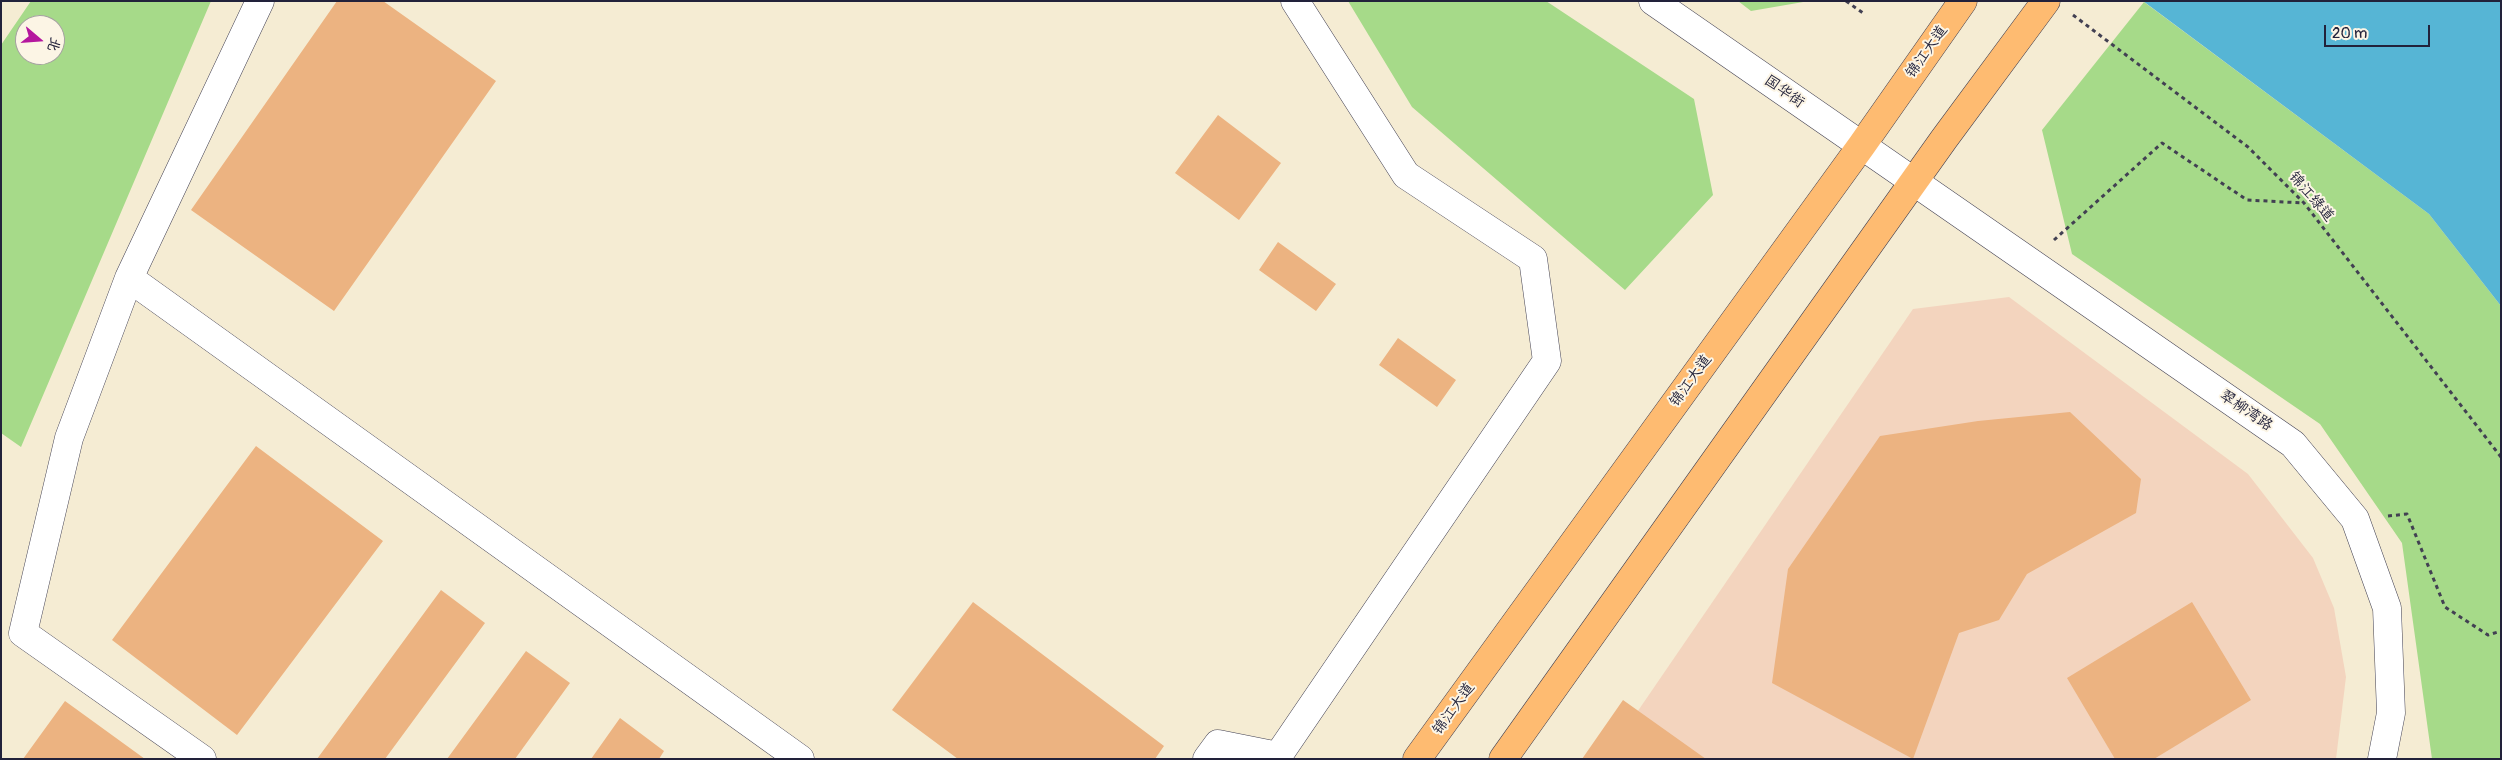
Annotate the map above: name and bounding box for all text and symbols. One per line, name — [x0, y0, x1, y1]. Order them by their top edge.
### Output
north arrow — [15, 15, 65, 65]
scale bar — [2327, 15, 2433, 47]
street label: 锦江大道 — [1902, 22, 1952, 82]
text: 20 m — [2332, 24, 2367, 43]
text: 北 — [44, 35, 64, 54]
street label: 国华街 — [1760, 72, 1808, 112]
street label: 锦江绿道 — [2285, 168, 2337, 226]
street label: 锦江大道 — [1666, 351, 1716, 411]
street label: 翠柳湾路 — [2216, 387, 2276, 435]
street label: 锦江大道 — [1429, 679, 1479, 739]

